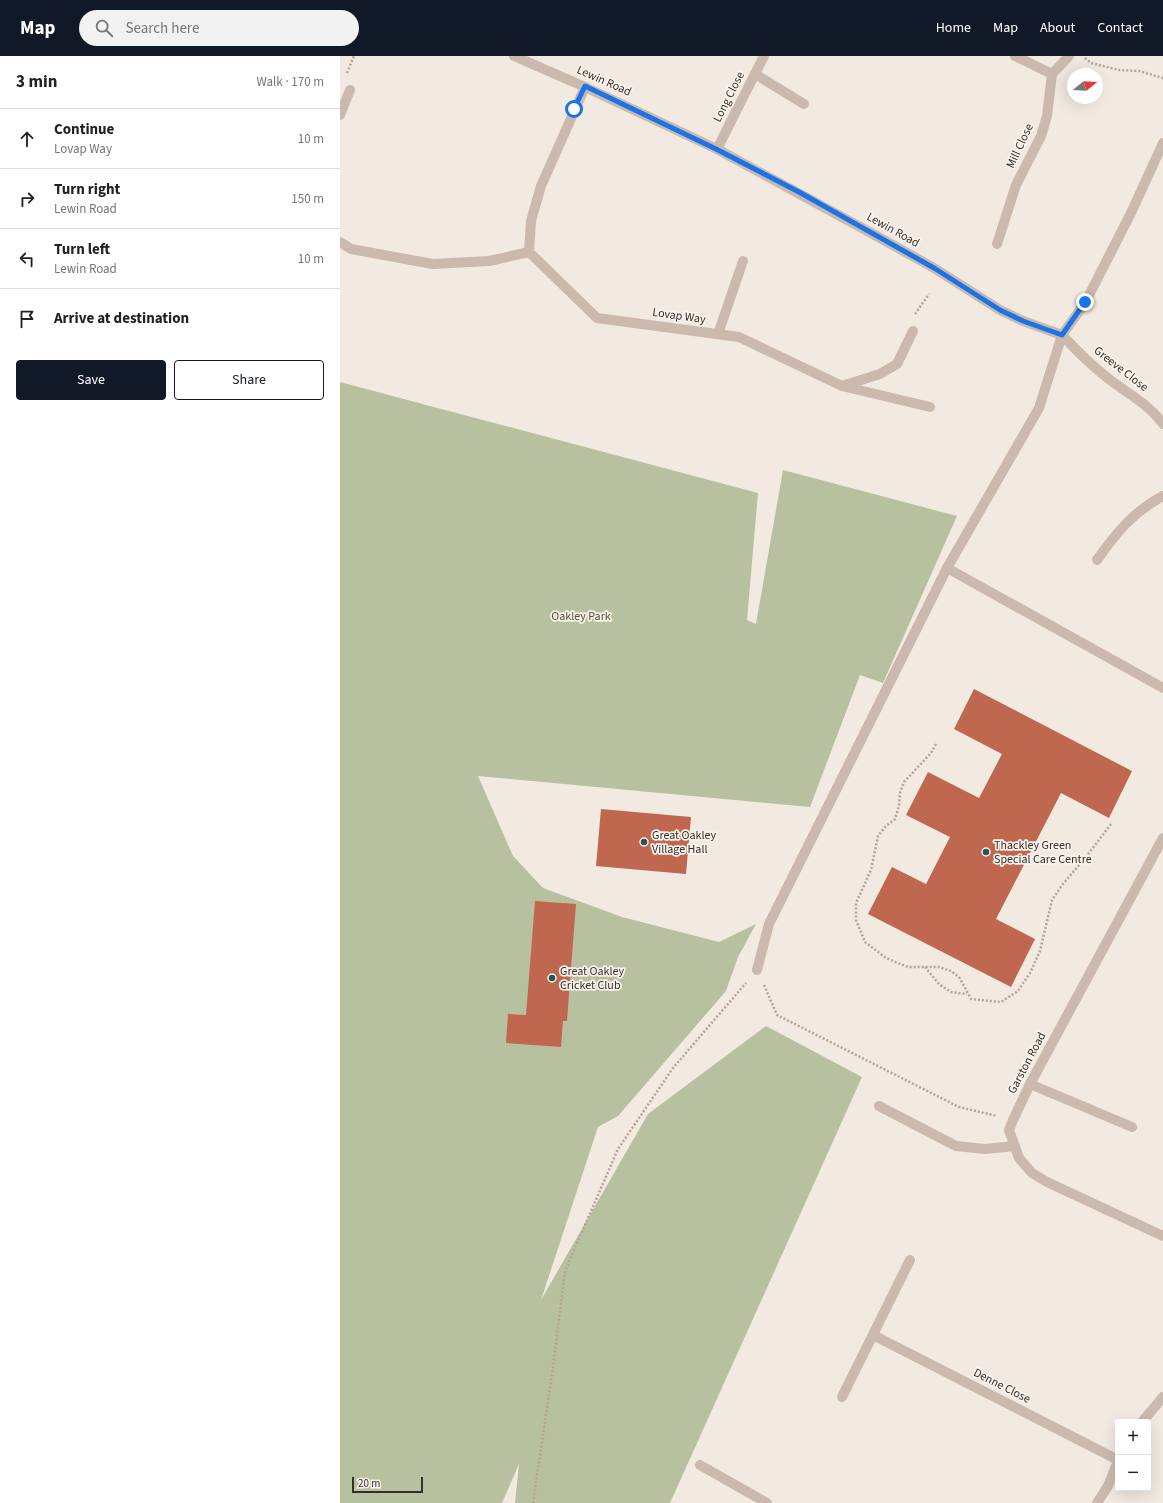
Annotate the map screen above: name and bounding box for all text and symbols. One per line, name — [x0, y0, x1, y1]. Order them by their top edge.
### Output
search box — [79, 10, 359, 46]
text: Map — [20, 15, 55, 42]
icon: search — [93, 17, 115, 39]
text: Search here — [125, 18, 199, 39]
text: Home — [936, 18, 971, 38]
text: Map — [993, 18, 1018, 38]
text: About — [1040, 18, 1075, 38]
text: Contact — [1097, 18, 1143, 38]
street label: Lewin Road — [574, 61, 634, 101]
north arrow — [1067, 68, 1103, 104]
street label: Long Close — [709, 69, 749, 125]
text: 3 min — [16, 70, 57, 94]
text: Walk · 170 m — [256, 73, 324, 91]
route start — [565, 100, 583, 118]
text: Continue — [54, 119, 114, 140]
street label: Mill Close — [1002, 121, 1038, 171]
icon: ahead — [16, 128, 38, 150]
text: 10 m — [298, 130, 324, 148]
text: Lovap Way — [54, 140, 112, 158]
text: Turn right — [54, 179, 120, 200]
icon: right — [16, 188, 38, 210]
text: 150 m — [291, 190, 324, 208]
text: Lewin Road — [54, 200, 117, 218]
street label: Lewin Road — [864, 209, 922, 251]
text: Turn left — [54, 239, 110, 260]
icon: left — [16, 248, 38, 270]
text: 10 m — [298, 250, 324, 268]
text: Lewin Road — [54, 260, 117, 278]
route end — [1076, 293, 1094, 311]
street label: Lovap Way — [651, 304, 707, 328]
icon: arrive — [16, 308, 38, 330]
text: Arrive at destination — [54, 308, 189, 329]
street label: Greeve Close — [1090, 342, 1152, 396]
button: Save — [16, 360, 166, 400]
button: Share — [174, 360, 324, 400]
park label: Oakley Park — [551, 608, 611, 625]
place label: Great Oakley Village Hall — [652, 827, 717, 858]
marker: Great Oakley Village Hall — [639, 837, 649, 847]
place label: Thackley Green Special Care Centre — [994, 837, 1092, 868]
marker: Thackley Green Special Care Centre — [981, 847, 991, 857]
place label: Great Oakley Cricket Club — [560, 963, 625, 994]
marker: Great Oakley Cricket Club — [547, 973, 557, 983]
street label: Garston Road — [1004, 1029, 1050, 1097]
street label: Denne Close — [970, 1364, 1034, 1408]
map controls — [1115, 1419, 1151, 1491]
button: + — [1115, 1419, 1151, 1455]
button: − — [1115, 1455, 1151, 1491]
scale bar — [352, 1475, 423, 1494]
text: 20 m — [358, 1476, 380, 1491]

